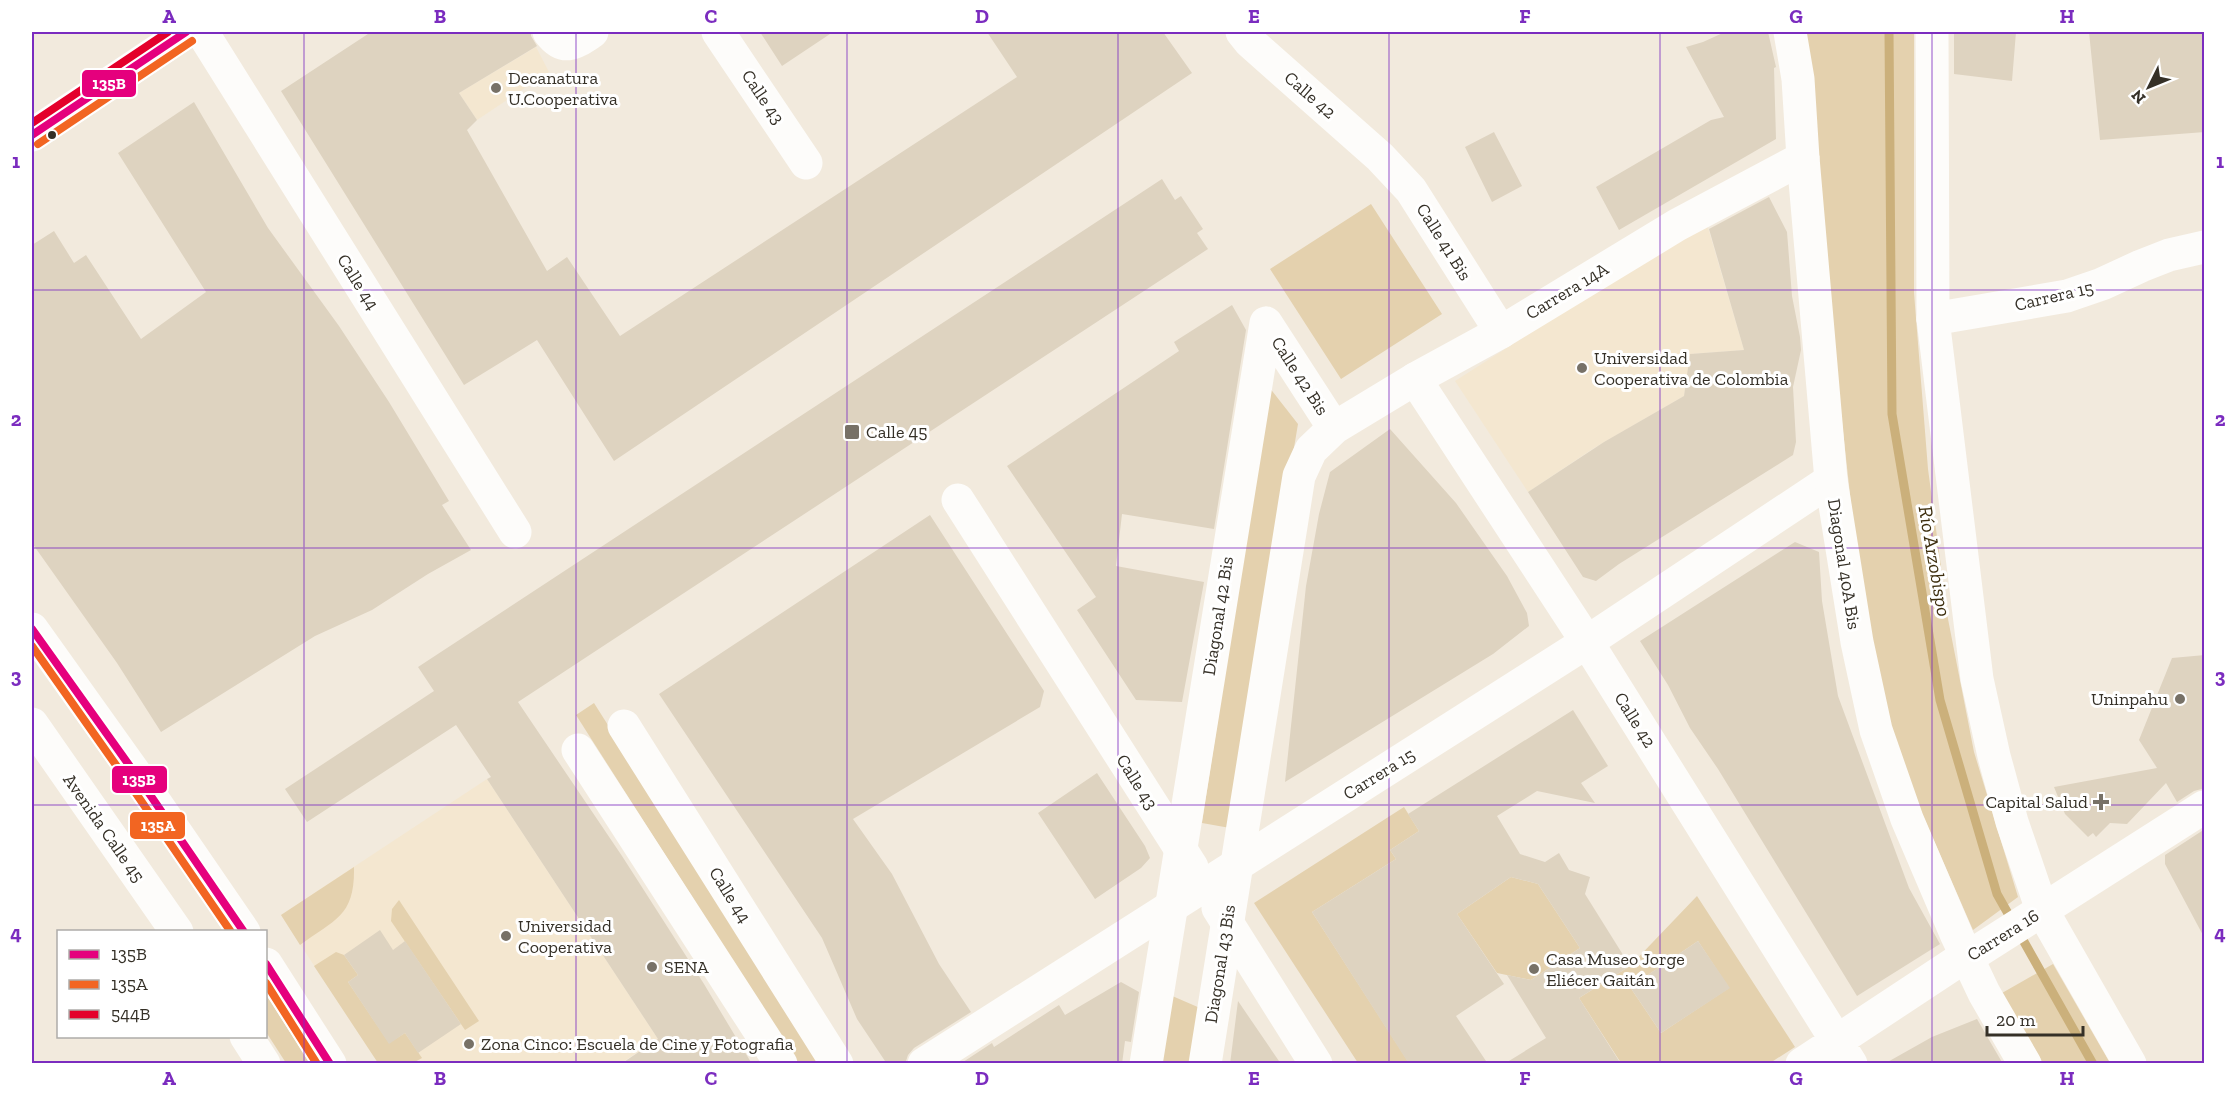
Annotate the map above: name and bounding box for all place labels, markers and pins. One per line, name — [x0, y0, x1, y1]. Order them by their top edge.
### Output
place label: Decanatura U.Cooperativa — [508, 67, 618, 110]
marker: Decanatura U.Cooperativa — [489, 81, 503, 95]
unlabelled marker — [46, 129, 58, 141]
place label: Universidad Cooperativa de Colombia — [1594, 347, 1789, 390]
marker: Universidad Cooperativa de Colombia — [1575, 361, 1589, 375]
place label: Calle 45 — [866, 421, 927, 443]
marker: Calle 45 — [843, 423, 861, 441]
place label: Uninpahu — [2091, 688, 2168, 710]
marker: Uninpahu — [2173, 692, 2187, 706]
place label: Capital Salud — [1985, 791, 2088, 813]
marker: Capital Salud — [2092, 793, 2110, 811]
place label: Universidad Cooperativa — [518, 915, 612, 958]
marker: Universidad Cooperativa — [499, 929, 513, 943]
place label: Casa Museo Jorge Eliécer Gaitán — [1546, 948, 1685, 991]
place label: SENA — [664, 956, 709, 978]
marker: SENA — [645, 960, 659, 974]
marker: Casa Museo Jorge Eliécer Gaitán — [1527, 962, 1541, 976]
place label: Zona Cinco: Escuela de Cine y Fotografia — [481, 1033, 794, 1055]
marker: Zona Cinco: Escuela de Cine y Fotografia — [462, 1037, 476, 1051]

